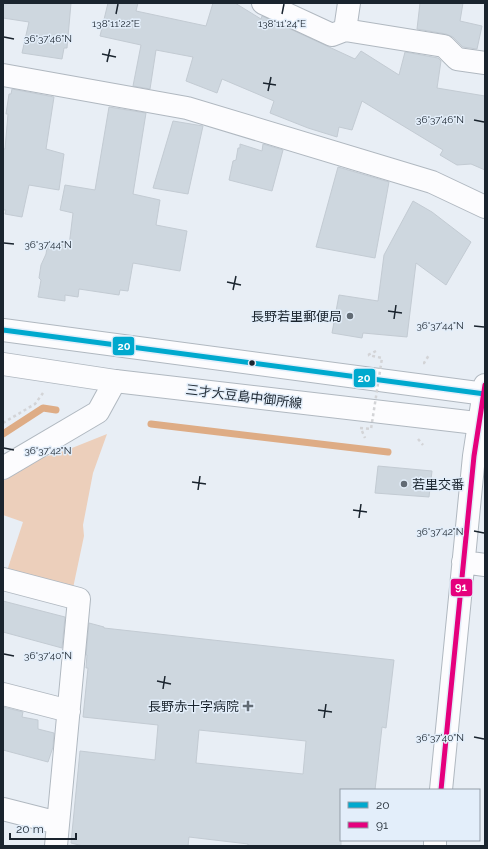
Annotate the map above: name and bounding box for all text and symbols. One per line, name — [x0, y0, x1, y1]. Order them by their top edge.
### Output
text: 138°11'22"E — [92, 18, 140, 29]
text: 138°11'24"E — [258, 18, 306, 29]
text: 36°37'46"N — [24, 33, 72, 44]
text: 36°37'46"N — [416, 114, 464, 125]
text: 36°37'44"N — [24, 239, 72, 250]
place label: 長野若里郵便局 — [251, 309, 342, 324]
marker: 長野若里郵便局 — [345, 311, 355, 321]
text: 36°37'44"N — [416, 320, 464, 331]
line badge: 20 — [112, 336, 135, 356]
text: 20 — [118, 340, 131, 353]
unlabelled marker — [247, 358, 257, 368]
line badge: 20 — [353, 368, 376, 388]
text: 20 — [358, 372, 371, 385]
street label: 三才大豆島中御所線 — [185, 382, 303, 411]
text: 36°37'42"N — [24, 445, 72, 456]
place label: 若里交番 — [412, 477, 464, 492]
marker: 若里交番 — [399, 479, 409, 489]
text: 36°37'42"N — [416, 526, 464, 537]
line badge: 91 — [450, 578, 473, 597]
text: 91 — [455, 581, 468, 594]
text: 36°37'40"N — [24, 650, 72, 661]
place label: 長野赤十字病院 — [148, 699, 239, 714]
marker: 長野赤十字病院 — [242, 700, 254, 712]
text: 36°37'40"N — [416, 732, 464, 743]
legend — [340, 789, 480, 841]
text: 20 — [376, 798, 390, 812]
scale bar — [10, 815, 76, 841]
text: 91 — [376, 818, 388, 832]
text: 20 m — [16, 822, 44, 836]

